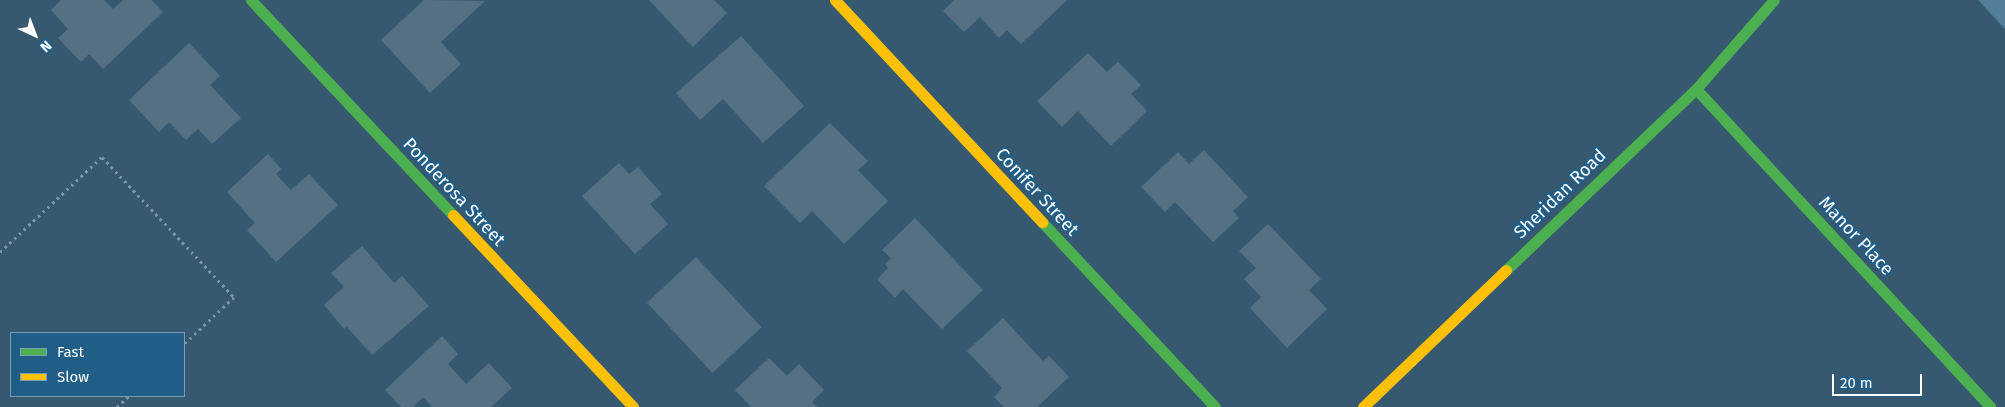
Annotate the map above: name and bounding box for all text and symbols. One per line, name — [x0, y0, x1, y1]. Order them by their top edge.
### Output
north arrow — [10, 10, 60, 60]
text: N — [36, 37, 55, 56]
street label: Ponderosa Street — [398, 133, 510, 251]
street label: Conifer Street — [991, 144, 1083, 240]
street label: Sheridan Road — [1509, 145, 1611, 243]
street label: Manor Place — [1814, 192, 1898, 280]
legend — [10, 332, 185, 397]
text: Fast — [57, 343, 84, 361]
scale bar — [1835, 364, 1925, 396]
text: Slow — [57, 368, 89, 386]
text: 20 m — [1840, 374, 1873, 392]

